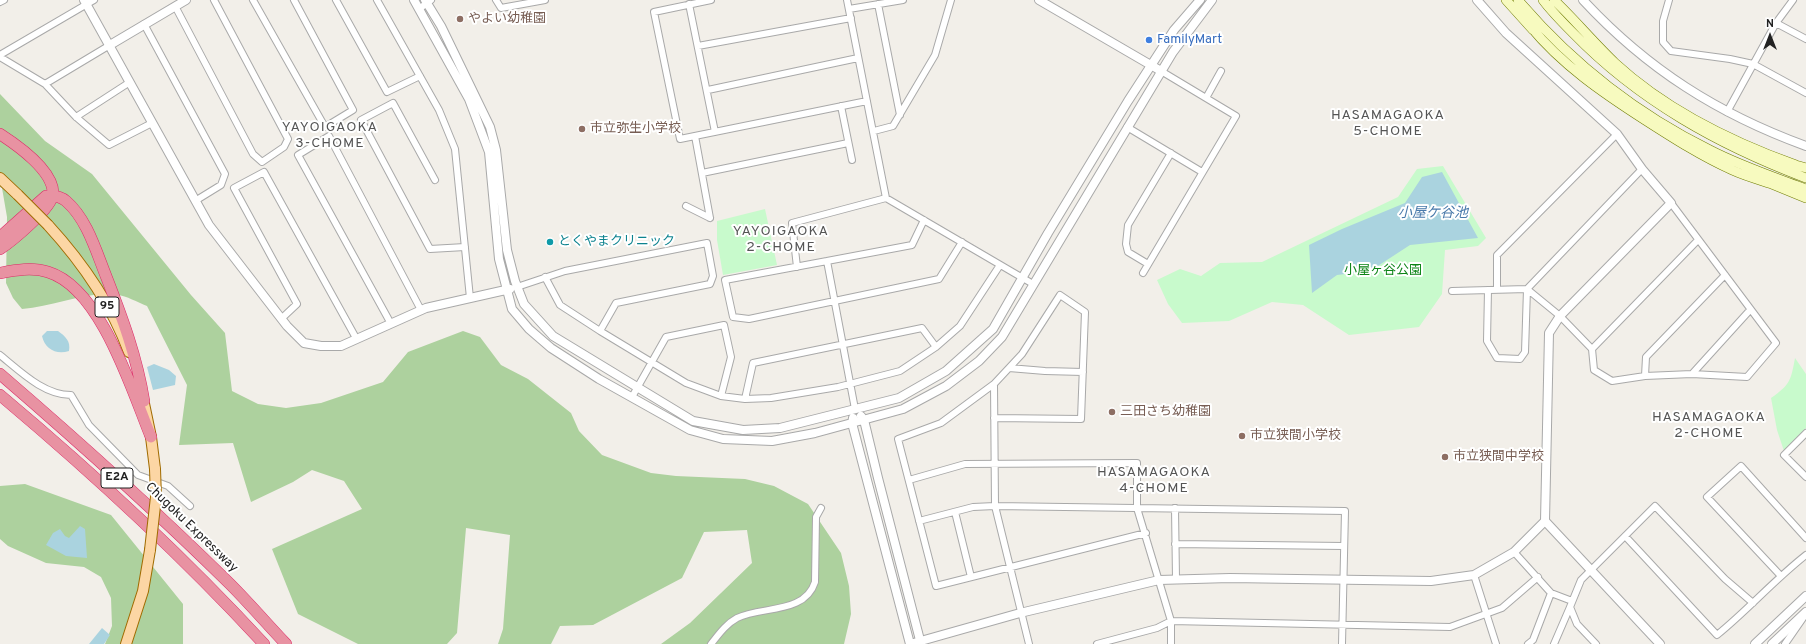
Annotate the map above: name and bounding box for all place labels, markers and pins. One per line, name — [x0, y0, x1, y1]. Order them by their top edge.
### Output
place label: やよい幼稚園 — [468, 11, 546, 27]
marker: やよい幼稚園 — [455, 14, 465, 24]
place label: FamilyMart — [1157, 32, 1222, 48]
marker: FamilyMart — [1144, 35, 1154, 45]
place label: 市立弥生小学校 — [590, 121, 681, 137]
marker: 市立弥生小学校 — [577, 124, 587, 134]
place label: とくやまクリニック — [558, 234, 675, 250]
marker: とくやまクリニック — [545, 237, 555, 247]
place label: 三田さち幼稚園 — [1120, 404, 1211, 420]
marker: 三田さち幼稚園 — [1107, 407, 1117, 417]
place label: 市立狭間小学校 — [1250, 428, 1341, 444]
marker: 市立狭間小学校 — [1237, 431, 1247, 441]
place label: 市立狭間中学校 — [1453, 449, 1544, 465]
marker: 市立狭間中学校 — [1440, 452, 1450, 462]

